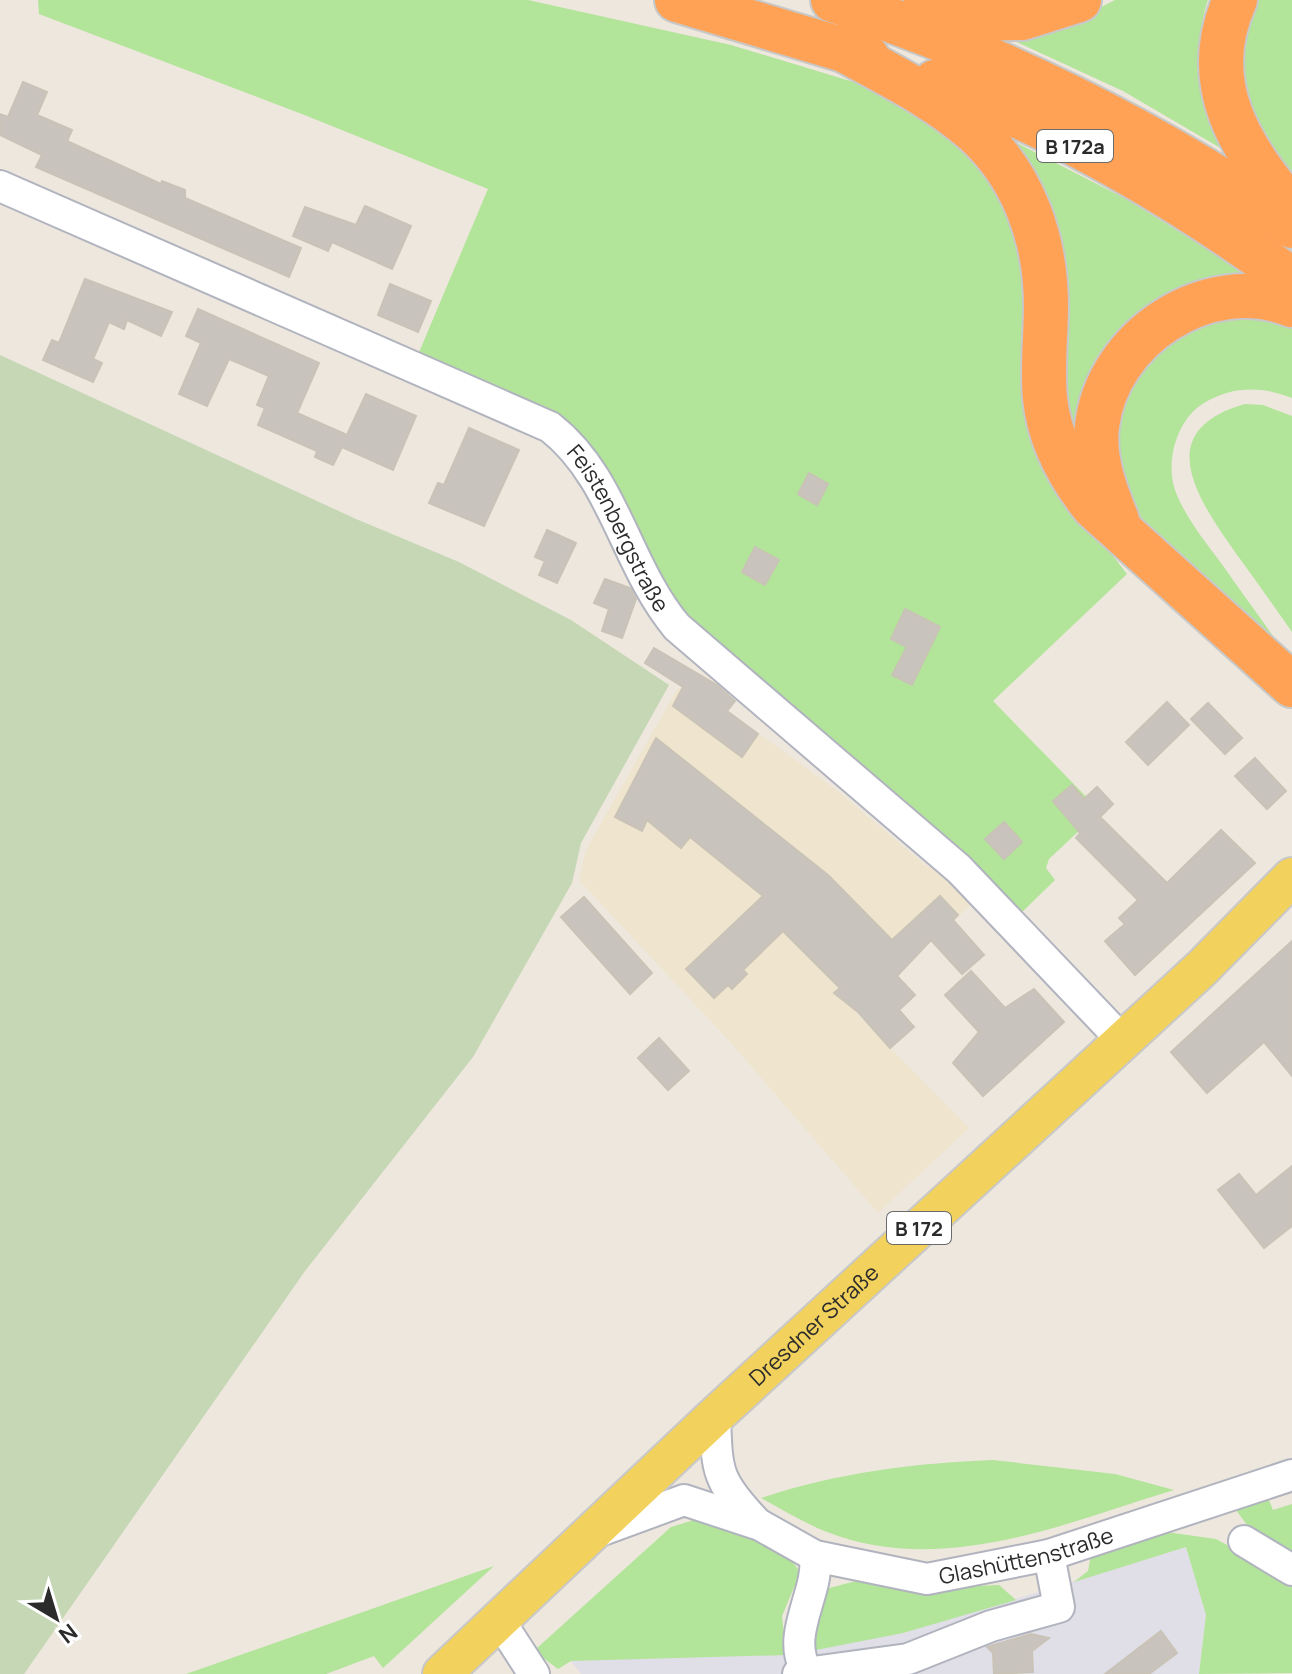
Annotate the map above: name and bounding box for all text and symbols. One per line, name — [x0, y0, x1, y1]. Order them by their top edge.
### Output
road number: B 172a — [1037, 130, 1113, 162]
street label: Feistenbergstraße — [561, 438, 676, 618]
road number: B 172 — [887, 1212, 951, 1244]
street label: Dresdner Straße — [743, 1258, 885, 1392]
street label: Glashüttenstraße — [936, 1520, 1117, 1591]
north arrow — [16, 1578, 96, 1658]
text: N — [53, 1617, 84, 1650]

